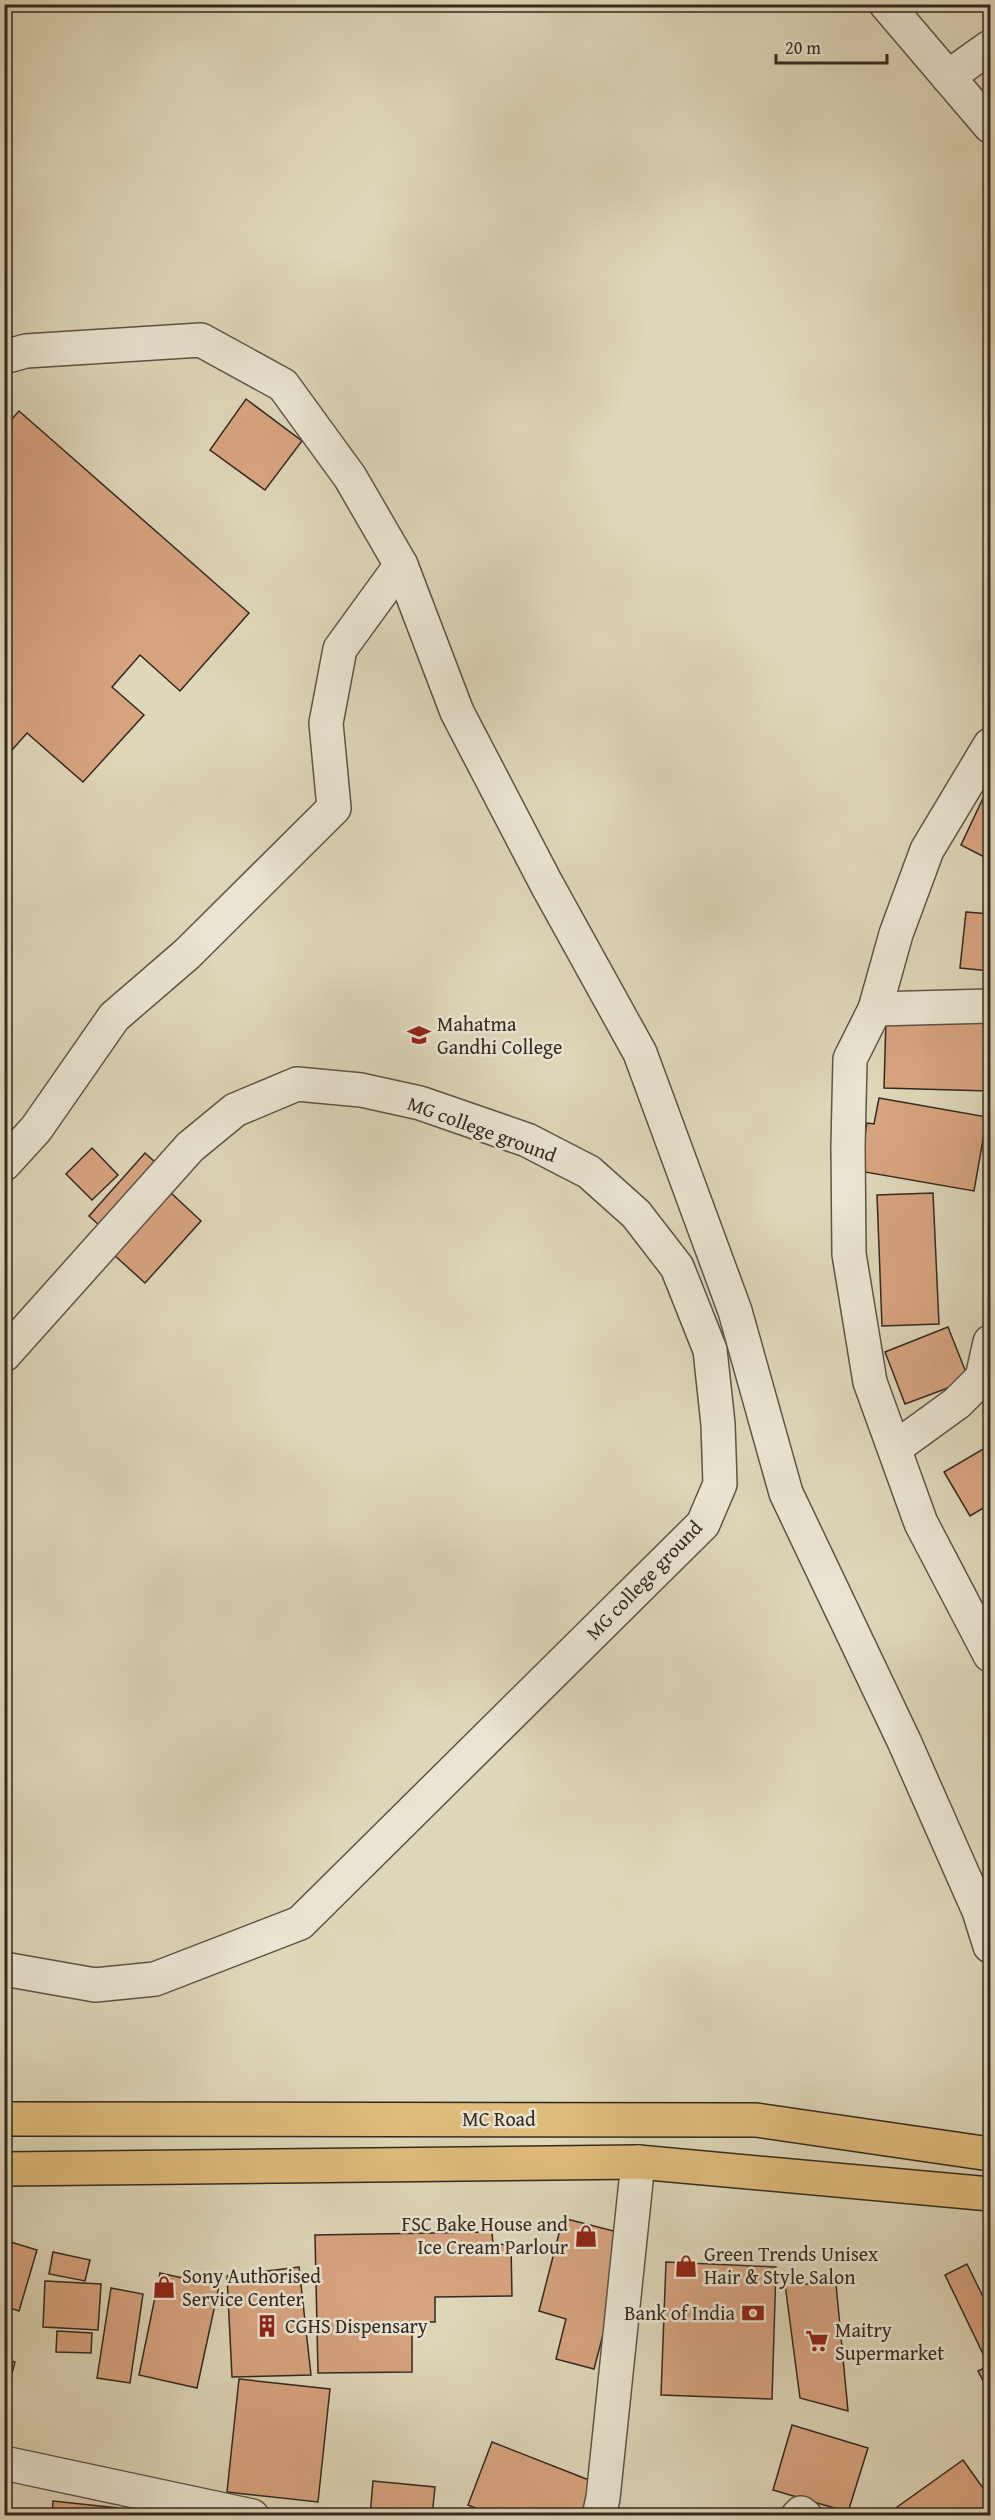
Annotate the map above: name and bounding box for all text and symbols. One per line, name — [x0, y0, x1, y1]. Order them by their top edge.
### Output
scale bar — [776, 27, 887, 65]
text: 20 m — [785, 34, 821, 61]
place label: Mahatma Gandhi College — [437, 1009, 562, 1061]
school or university icon: Mahatma Gandhi College — [406, 1022, 432, 1048]
street label: MG college ground — [404, 1088, 561, 1169]
street label: MG college ground — [579, 1513, 709, 1646]
street label: MC Road — [462, 2104, 536, 2133]
place label: FSC Bake House and Ice Cream Parlour — [401, 2209, 568, 2261]
shop icon: FSC Bake House and Ice Cream Parlour — [573, 2223, 599, 2249]
place label: Green Trends Unisex Hair & Style Salon — [704, 2239, 879, 2291]
shop icon: Green Trends Unisex Hair & Style Salon — [673, 2253, 699, 2279]
place label: Sony Authorised Service Center — [182, 2261, 321, 2313]
shop icon: Sony Authorised Service Center — [151, 2274, 177, 2300]
place label: Bank of India — [624, 2298, 736, 2327]
bank icon: Bank of India — [740, 2300, 766, 2326]
place label: CGHS Dispensary — [285, 2311, 428, 2340]
building icon: CGHS Dispensary — [254, 2313, 280, 2339]
place label: Maitry Supermarket — [835, 2315, 944, 2367]
supermarket icon: Maitry Supermarket — [804, 2328, 830, 2354]

